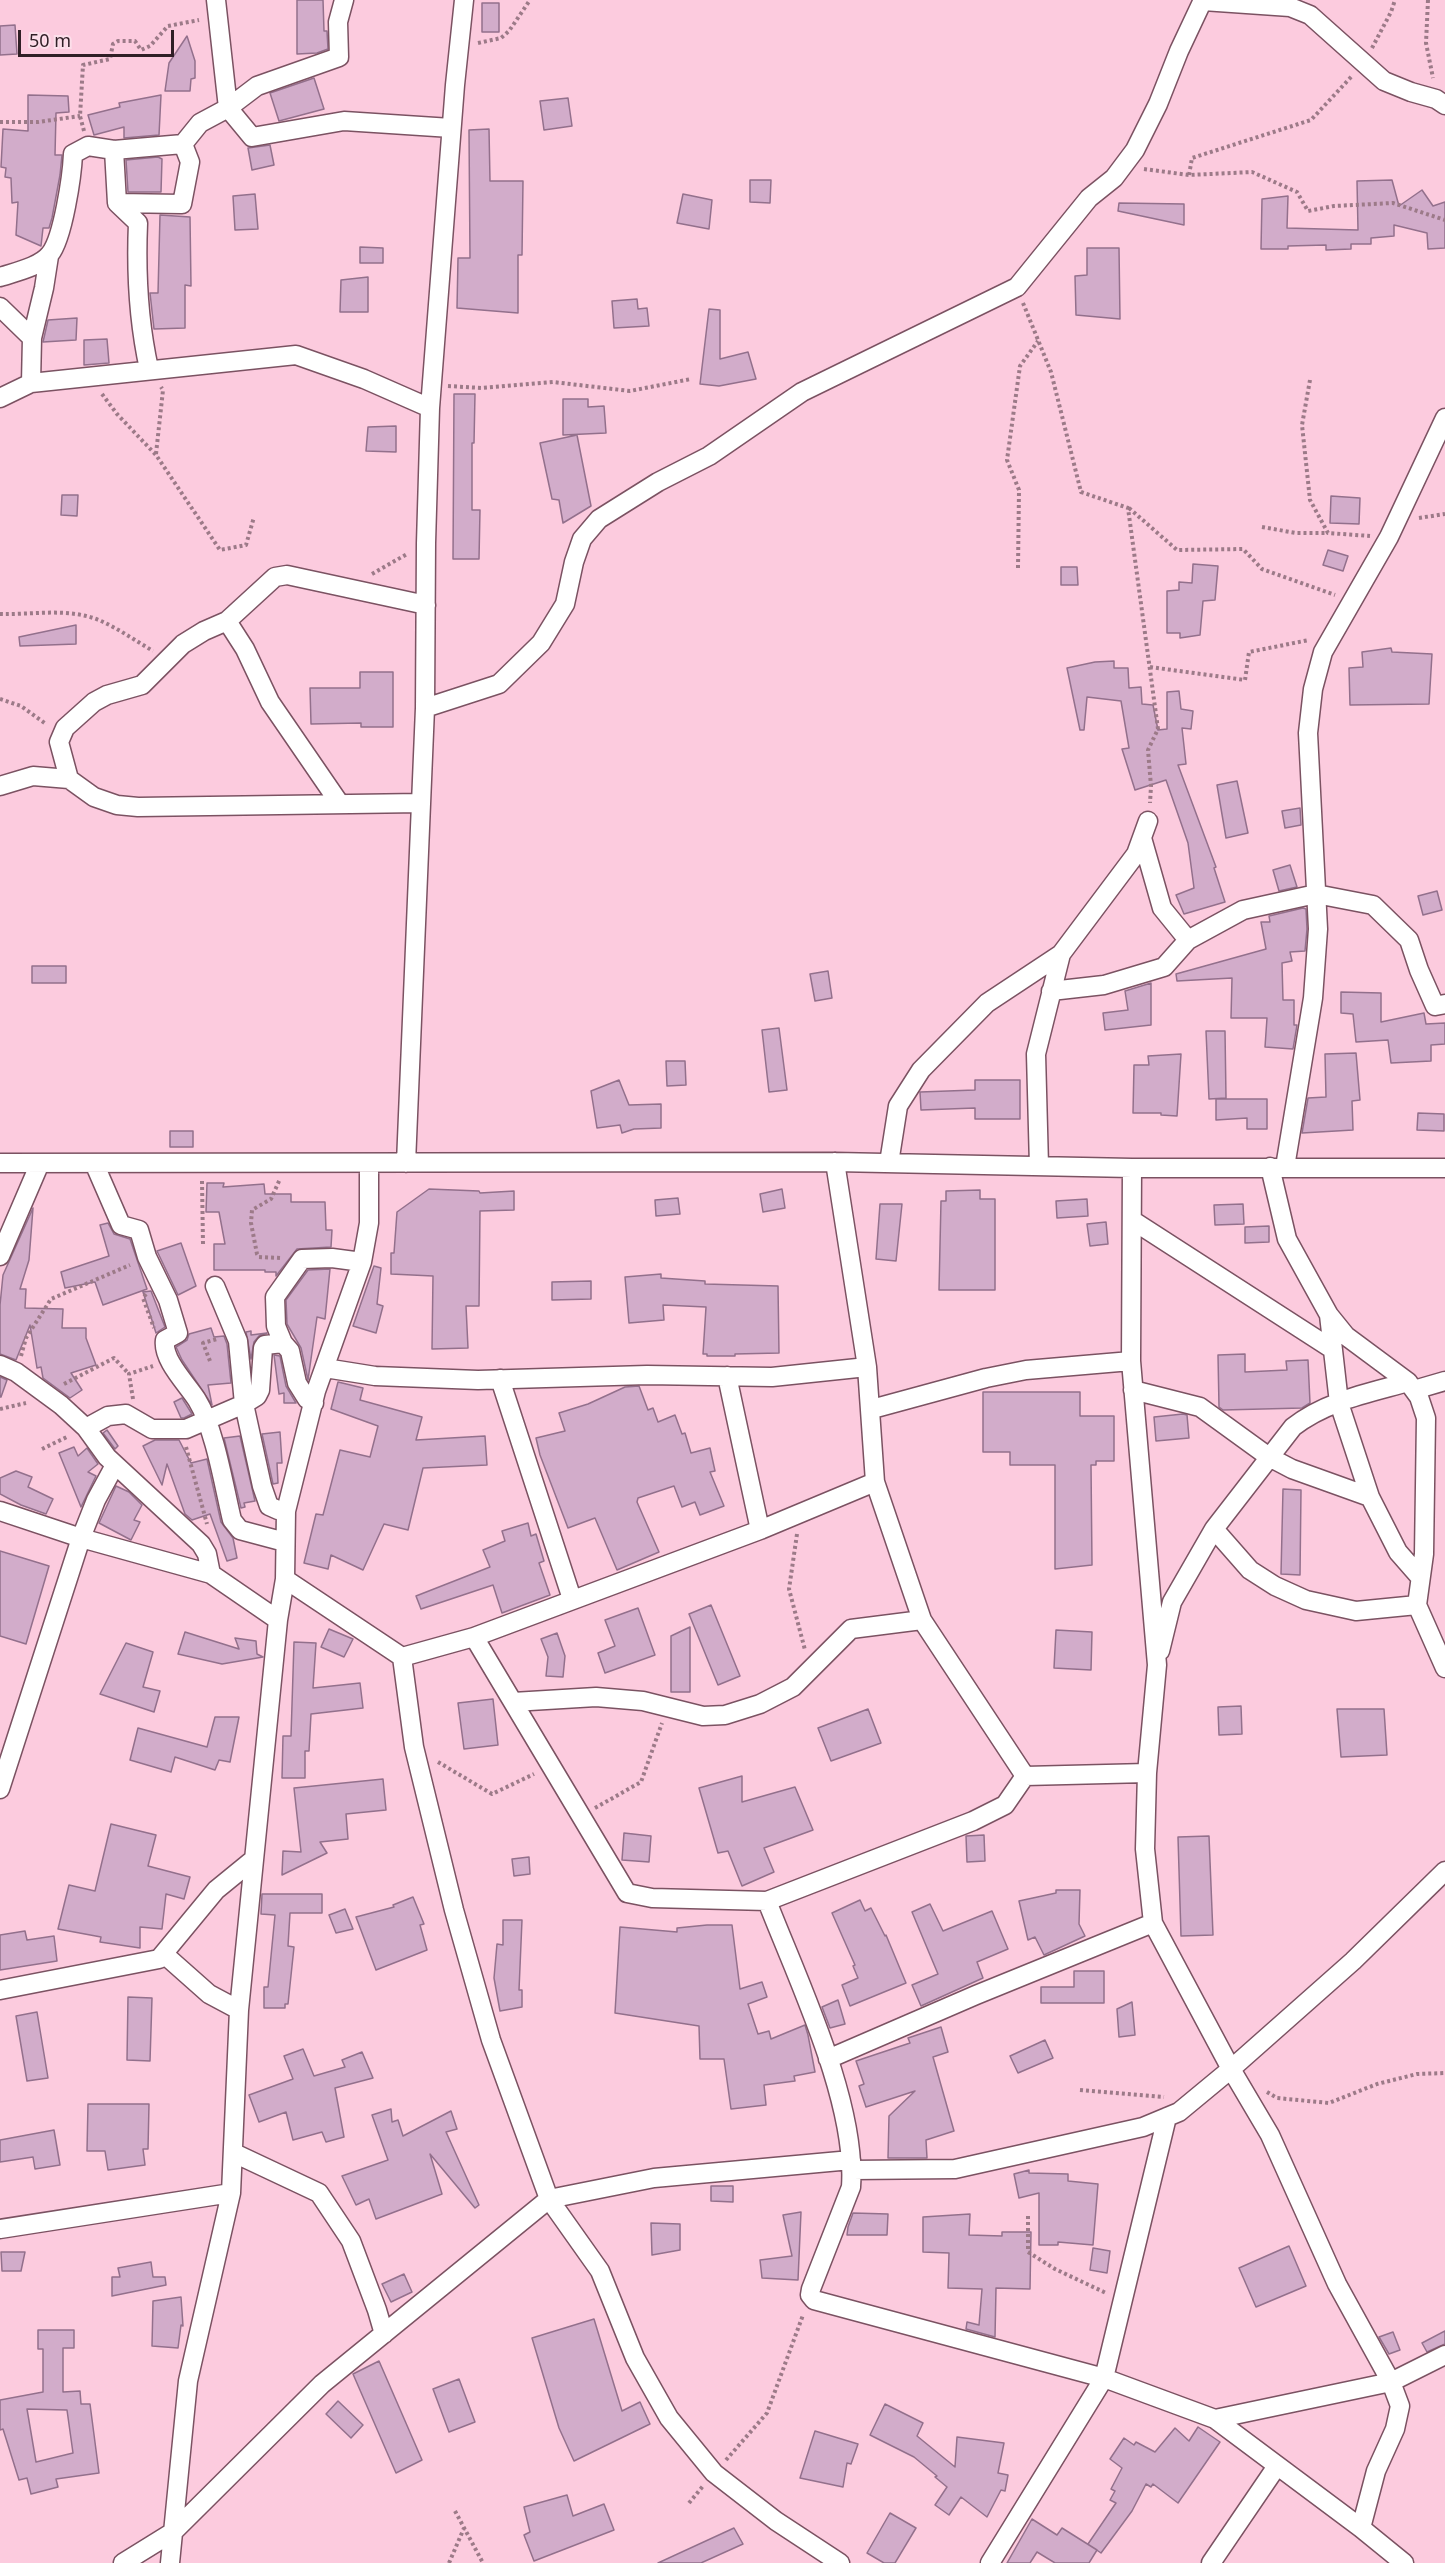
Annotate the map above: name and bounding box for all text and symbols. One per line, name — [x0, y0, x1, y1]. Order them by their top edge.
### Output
scale bar — [21, 18, 177, 56]
text: 50 m — [29, 28, 71, 52]

